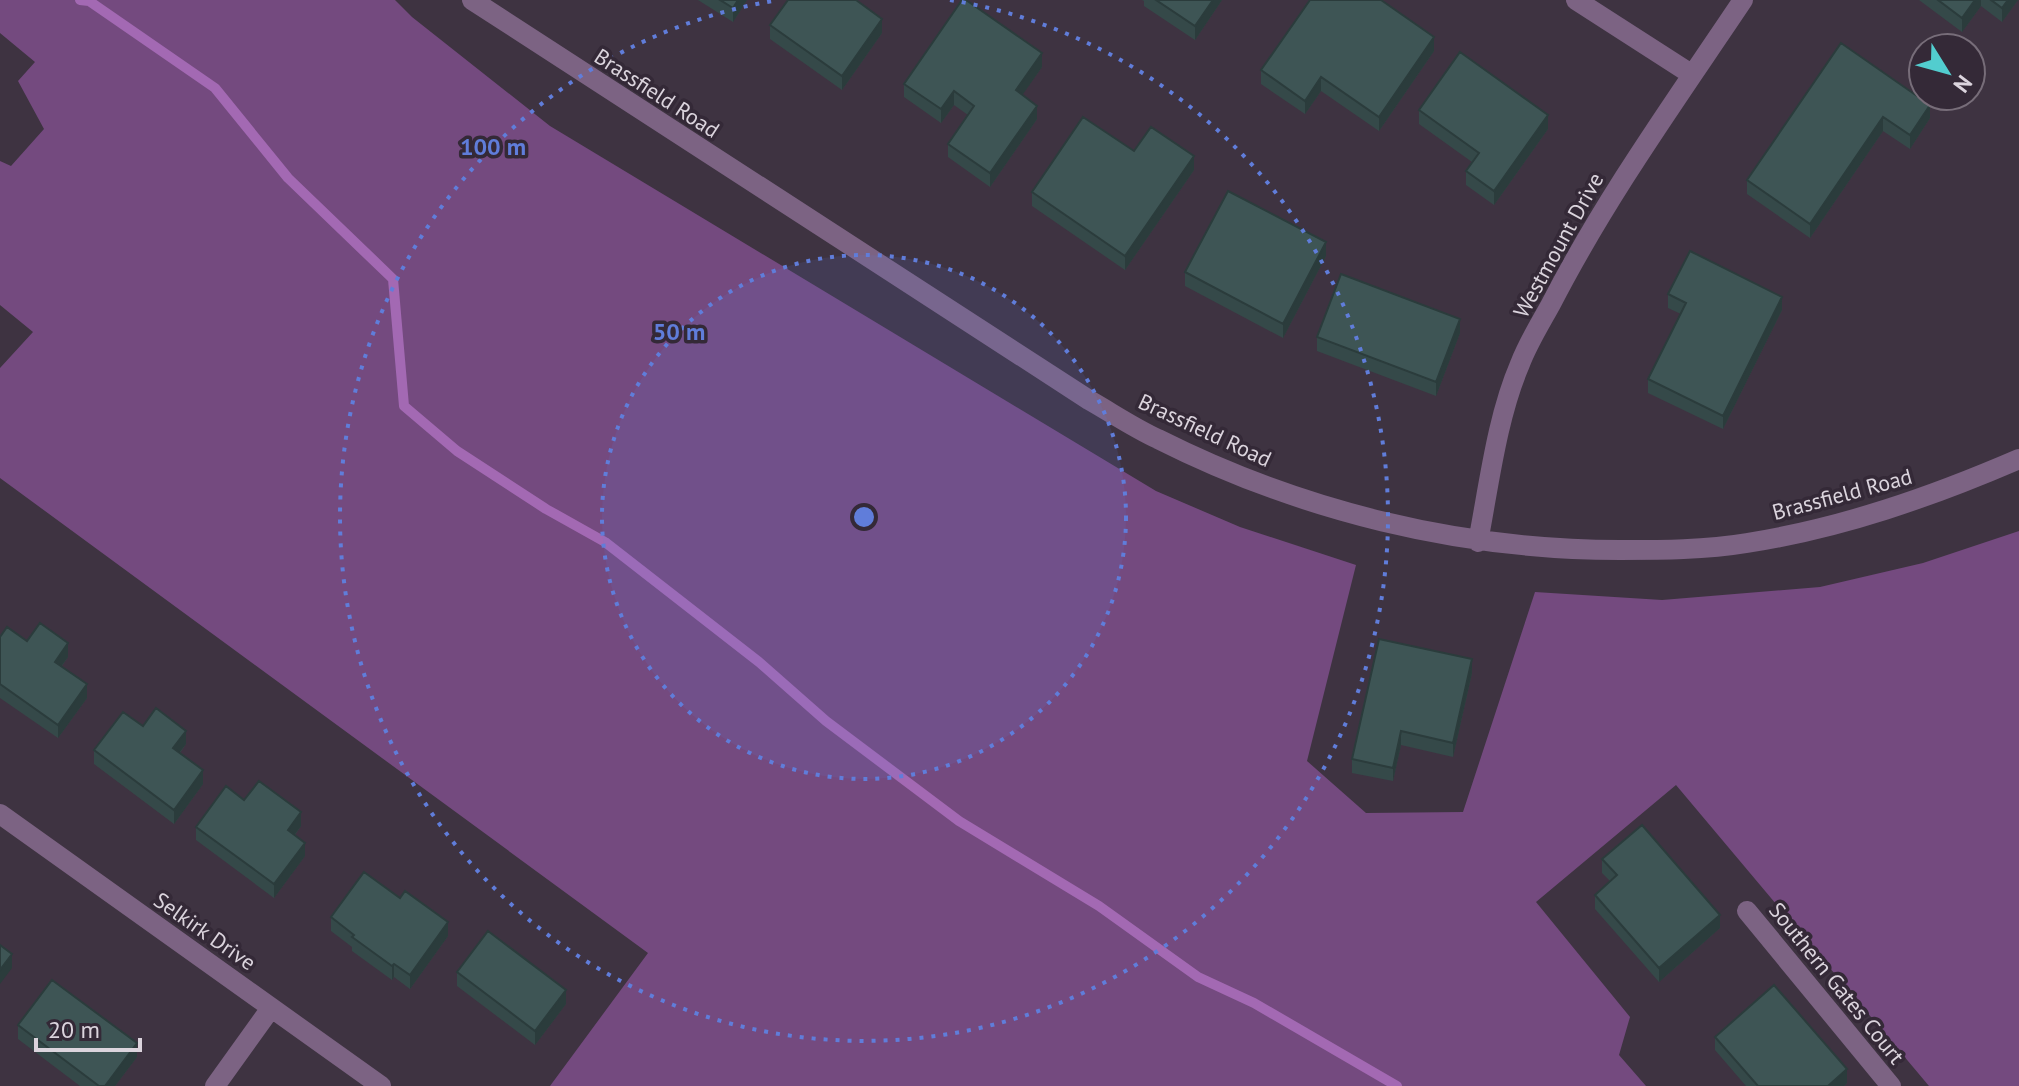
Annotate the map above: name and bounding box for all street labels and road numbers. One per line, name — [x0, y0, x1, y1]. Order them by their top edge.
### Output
street label: Brassfield Road — [589, 42, 725, 144]
street label: Westmount Drive — [1507, 168, 1609, 322]
street label: Brassfield Road — [1134, 387, 1276, 473]
street label: Brassfield Road — [1769, 462, 1915, 526]
street label: Selkirk Drive — [149, 886, 261, 976]
street label: Southern Gates Court — [1763, 896, 1911, 1070]

